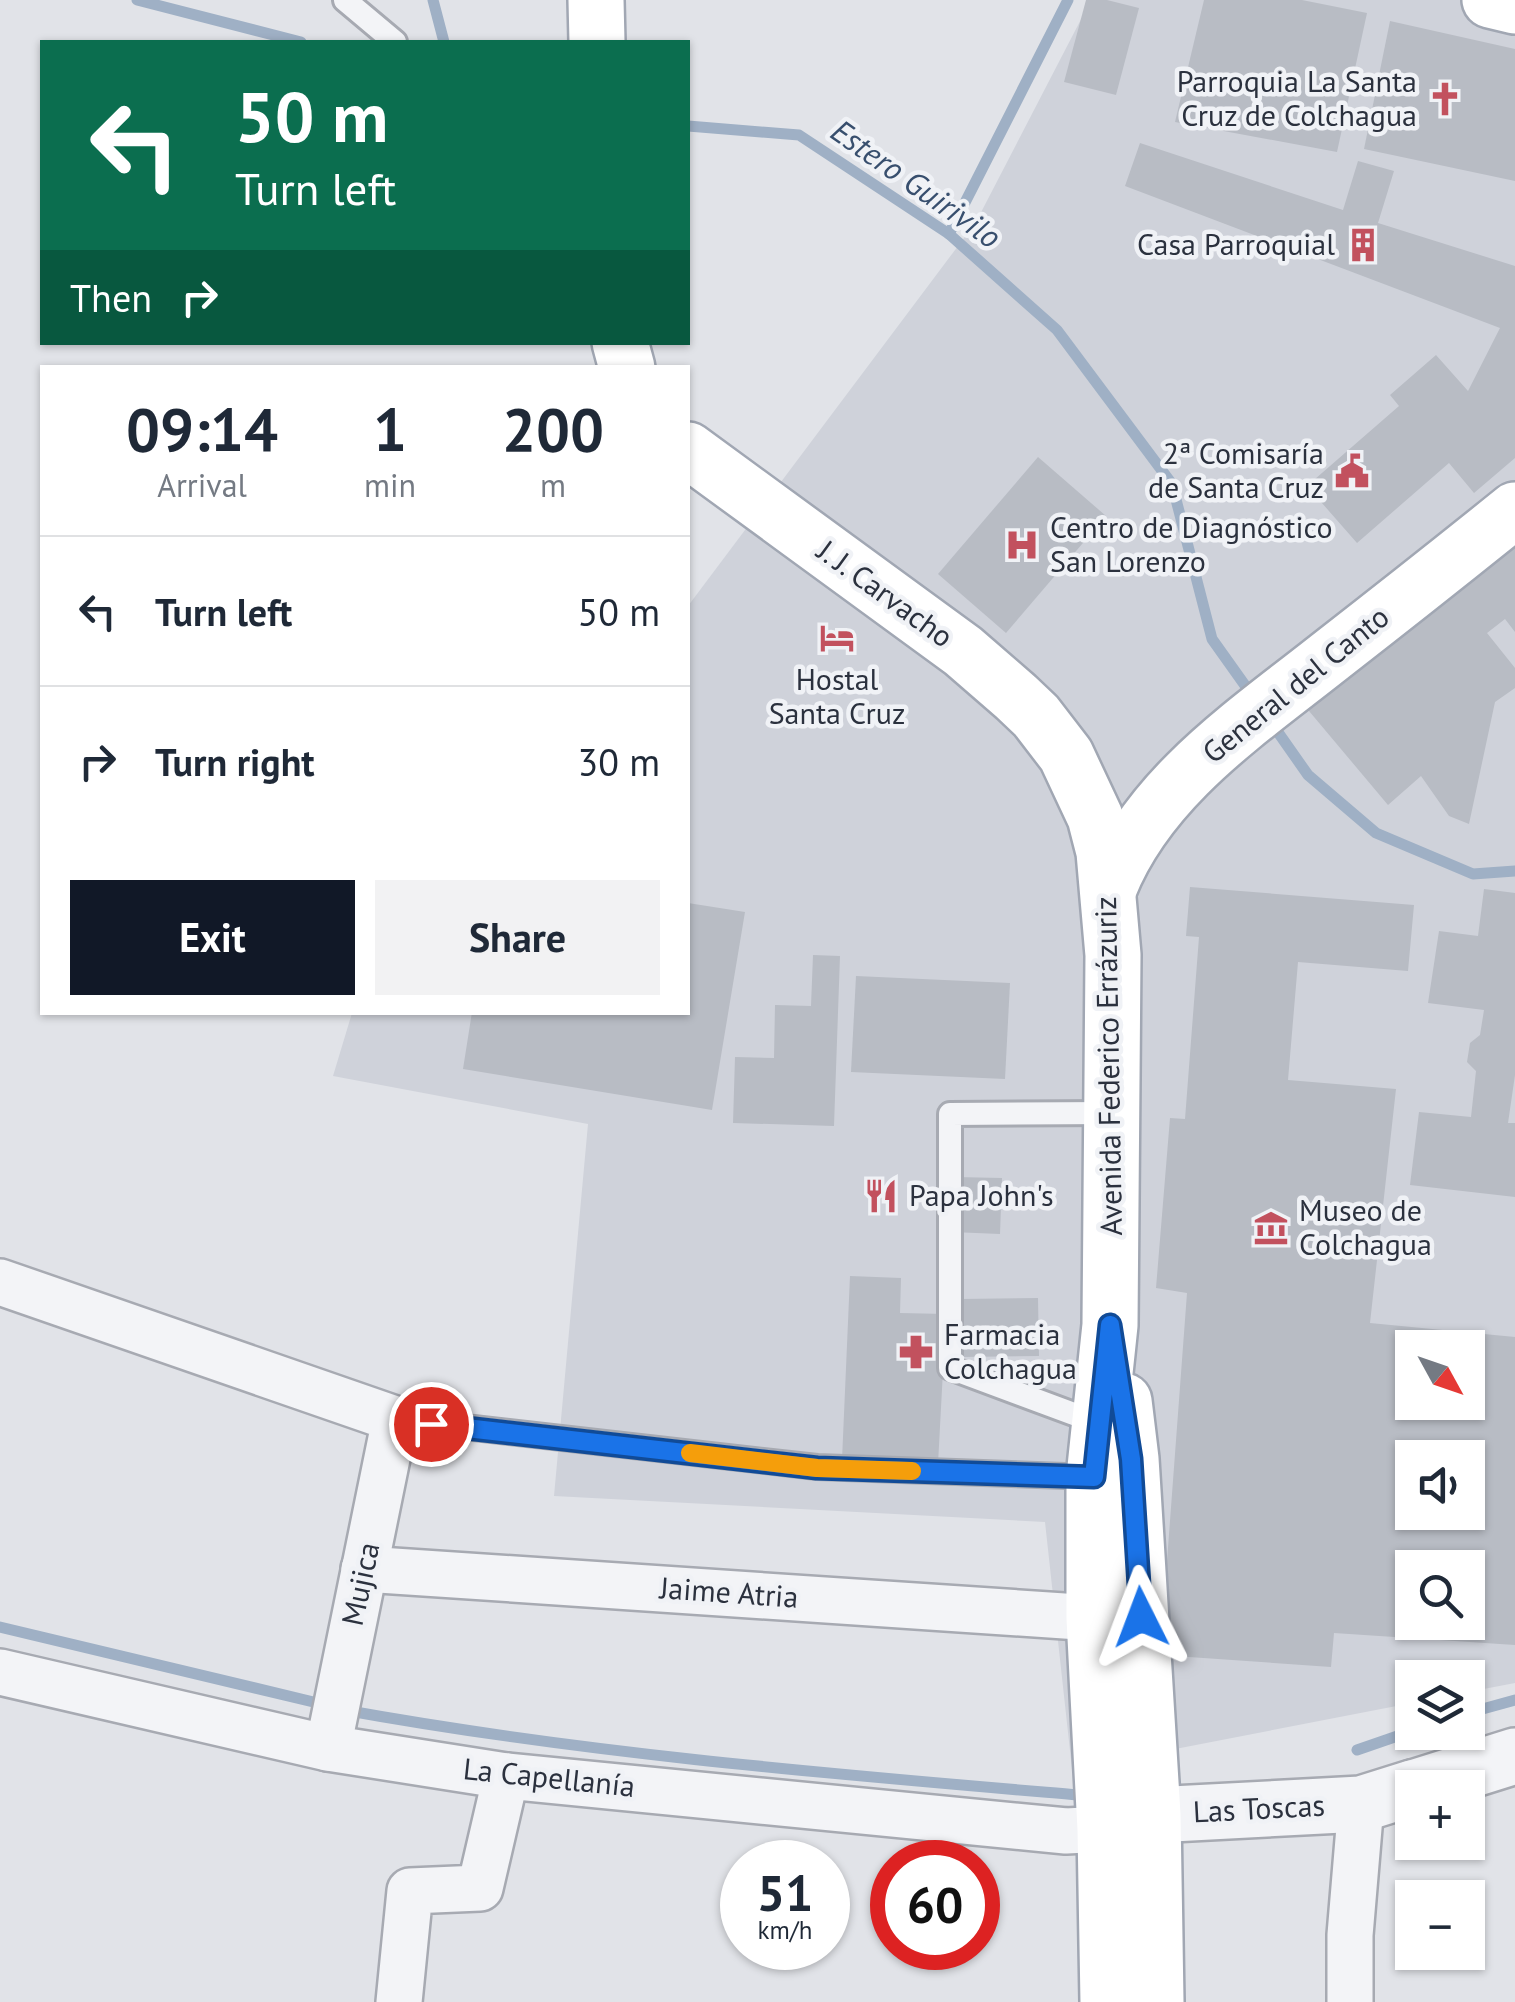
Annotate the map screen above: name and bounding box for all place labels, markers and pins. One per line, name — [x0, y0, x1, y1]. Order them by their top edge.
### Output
place label: Parroquia La Santa Cruz de Colchagua — [1177, 61, 1417, 134]
church icon: Parroquia La Santa Cruz de Colchagua — [1426, 80, 1464, 118]
place label: Casa Parroquial — [1137, 224, 1335, 263]
building icon: Casa Parroquial — [1344, 226, 1382, 264]
place label: 2ª Comisaría de Santa Cruz — [1148, 433, 1324, 506]
public building icon: 2ª Comisaría de Santa Cruz — [1333, 452, 1371, 490]
place label: Centro de Diagnóstico San Lorenzo — [1050, 507, 1332, 580]
hospital icon: Centro de Diagnóstico San Lorenzo — [1003, 526, 1041, 564]
hotel icon: Hostal Santa Cruz — [818, 619, 856, 657]
place label: Hostal Santa Cruz — [769, 659, 905, 732]
place label: Papa John's — [909, 1175, 1054, 1214]
restaurant icon: Papa John's — [862, 1177, 900, 1215]
place label: Museo de Colchagua — [1299, 1190, 1432, 1263]
museum icon: Museo de Colchagua — [1252, 1209, 1290, 1247]
place label: Farmacia Colchagua — [944, 1314, 1077, 1387]
pharmacy icon: Farmacia Colchagua — [897, 1333, 935, 1371]
pin — [389, 1382, 474, 1467]

